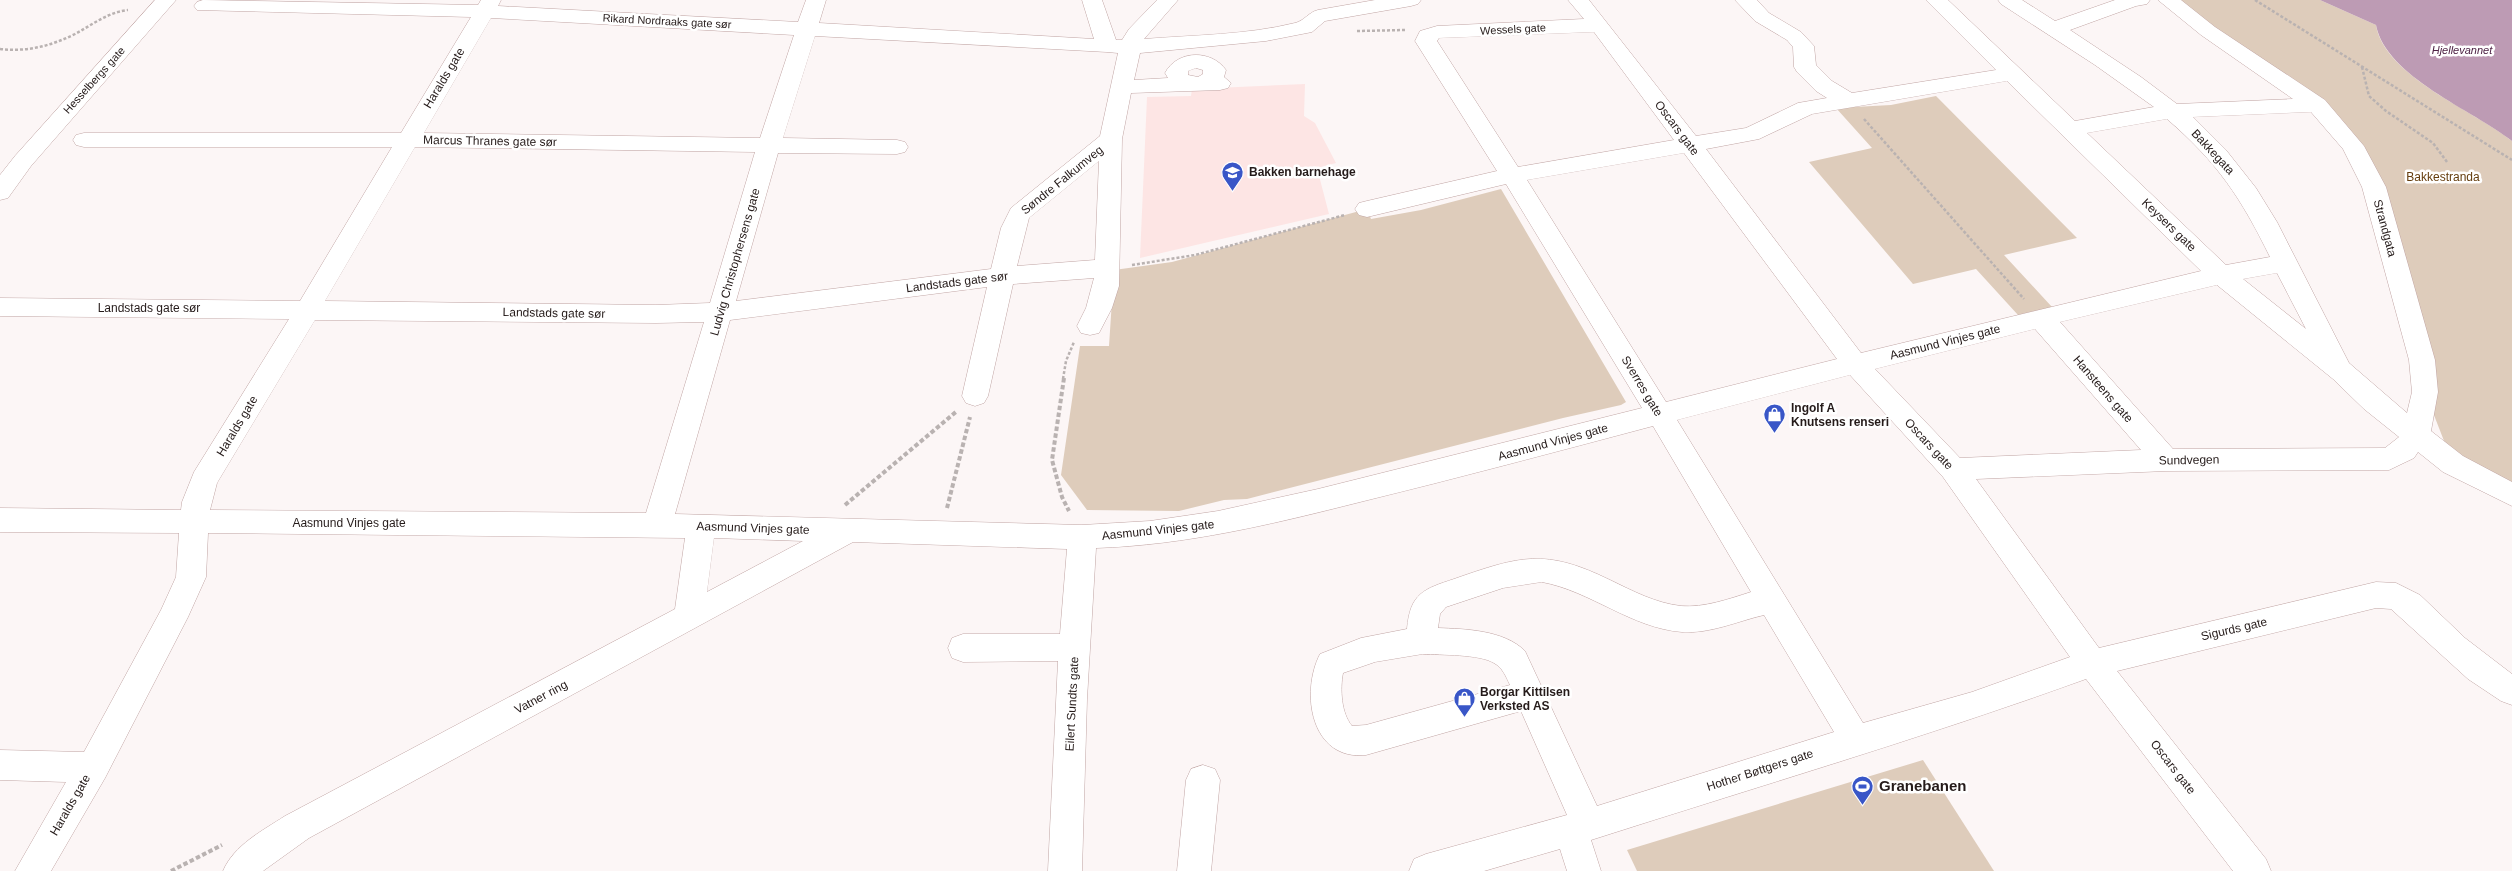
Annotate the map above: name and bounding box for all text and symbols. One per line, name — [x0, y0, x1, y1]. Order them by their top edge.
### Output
street label: Rikard Nordraaks gate sør — [602, 12, 732, 30]
street label: Wessels gate — [1480, 21, 1546, 37]
street label: Hesselbergs gate — [61, 44, 127, 116]
water label: Hjellevannet — [2432, 44, 2493, 56]
street label: Haralds gate — [420, 45, 468, 111]
street label: Oscars gate — [1652, 98, 1702, 158]
street label: Bakkegata — [2189, 126, 2238, 178]
street label: Marcus Thranes gate sør — [423, 133, 557, 149]
street label: Søndre Falkumveg — [1018, 143, 1106, 217]
school or university icon: Bakken barnehage — [1221, 160, 1245, 191]
place label: Bakken barnehage — [1249, 165, 1356, 179]
park label: Bakkestranda — [2406, 170, 2480, 184]
street label: Ludvig Christophersens gate — [707, 186, 763, 337]
street label: Keysers gate — [2139, 196, 2199, 255]
street label: Strandgata — [2371, 198, 2399, 258]
street label: Landstads gate sør — [905, 269, 1009, 295]
street label: Landstads gate sør — [98, 301, 200, 315]
street label: Landstads gate sør — [503, 305, 605, 321]
street label: Aasmund Vinjes gate — [1888, 321, 2002, 362]
street label: Sverres gate — [1618, 353, 1666, 419]
street label: Hansteens gate — [2070, 353, 2136, 426]
street label: Haralds gate — [213, 393, 261, 459]
place label: Ingolf A Knutsens renseri — [1791, 401, 1889, 429]
shop icon: Ingolf A Knutsens renseri — [1763, 403, 1787, 434]
street label: Oscars gate — [1902, 416, 1956, 473]
street label: Aasmund Vinjes gate — [1497, 421, 1610, 463]
street label: Sundvegen — [2159, 452, 2219, 468]
street label: Aasmund Vinjes gate — [292, 516, 406, 530]
street label: Aasmund Vinjes gate — [1101, 517, 1215, 543]
street label: Aasmund Vinjes gate — [696, 519, 810, 537]
street label: Sigurds gate — [2200, 615, 2269, 643]
street label: Eilert Sundts gate — [1063, 656, 1081, 752]
street label: Vatner ring — [512, 677, 570, 717]
place label: Borgar Kittilsen Verksted AS — [1480, 685, 1570, 713]
shop icon: Borgar Kittilsen Verksted AS — [1452, 687, 1476, 718]
street label: Oscars gate — [2148, 737, 2199, 797]
street label: Hother Bøttgers gate — [1705, 746, 1815, 794]
street label: Haralds gate — [47, 772, 93, 838]
sports icon: Granebanen — [1851, 774, 1875, 805]
place label: Granebanen — [1879, 777, 1967, 794]

